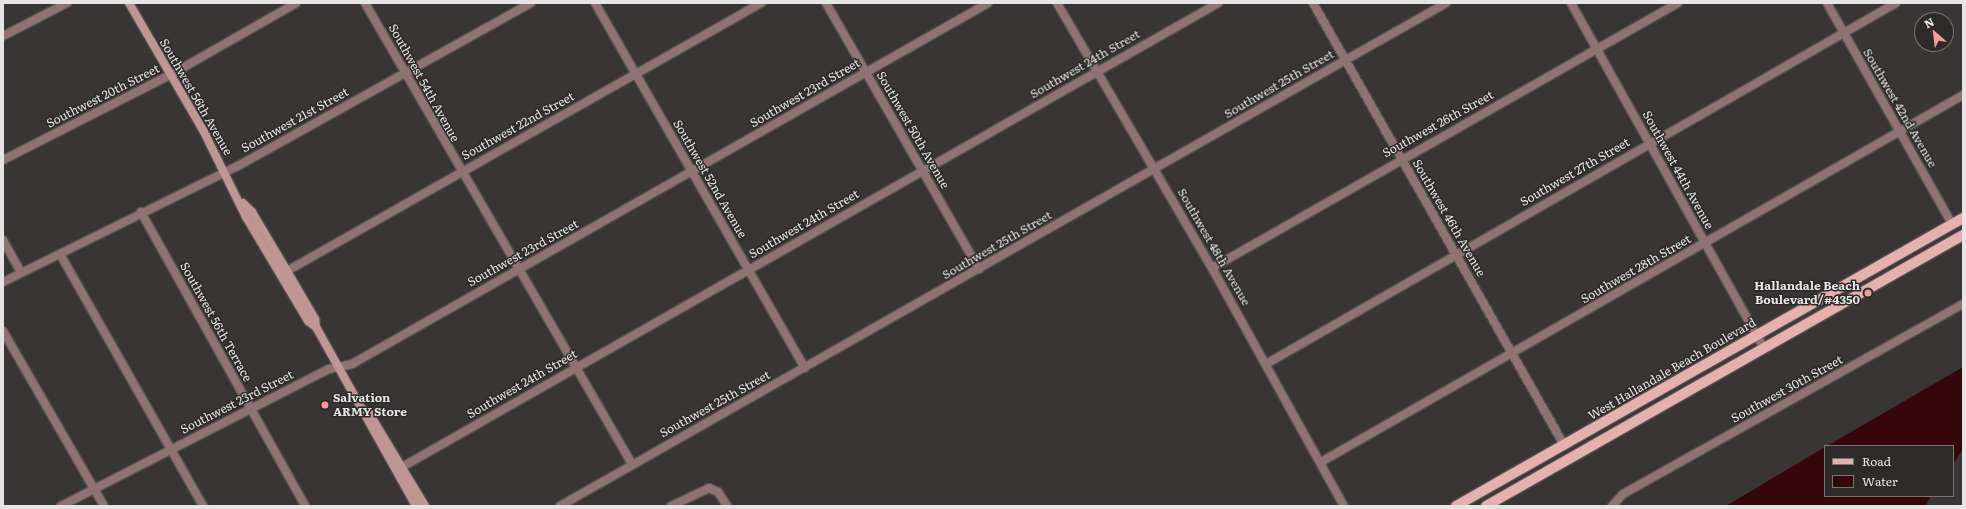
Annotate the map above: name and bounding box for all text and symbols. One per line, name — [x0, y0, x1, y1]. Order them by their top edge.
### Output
north arrow — [1914, 12, 1954, 52]
text: N — [1921, 13, 1937, 32]
street label: Southwest 54th Avenue — [386, 22, 462, 144]
street label: Southwest 24th Street — [1027, 27, 1143, 101]
street label: Southwest 56th Avenue — [157, 36, 235, 158]
street label: Southwest 42nd Avenue — [1860, 46, 1940, 170]
street label: Southwest 25th Street — [1222, 47, 1336, 121]
street label: Southwest 23rd Street — [747, 56, 863, 130]
street label: Southwest 20th Street — [44, 61, 162, 131]
street label: Southwest 50th Avenue — [874, 69, 952, 191]
street label: Southwest 21st Street — [239, 85, 351, 155]
street label: Southwest 26th Street — [1380, 88, 1496, 160]
street label: Southwest 22nd Street — [459, 89, 577, 163]
street label: Southwest 44th Avenue — [1639, 108, 1717, 232]
street label: Southwest 52nd Avenue — [670, 117, 750, 241]
street label: Southwest 27th Street — [1518, 135, 1632, 209]
street label: Southwest 46th Avenue — [1410, 157, 1488, 279]
street label: Southwest 48th Avenue — [1175, 186, 1253, 308]
street label: Southwest 24th Street — [746, 187, 862, 261]
street label: Southwest 25th Street — [940, 208, 1054, 282]
street label: Southwest 23rd Street — [465, 216, 581, 290]
street label: Southwest 28th Street — [1578, 232, 1694, 306]
street label: Southwest 56th Terrace — [177, 260, 255, 384]
place label: Hallandale Beach Boulevard/#4350 — [1754, 279, 1860, 307]
marker: Hallandale Beach Boulevard/#4350 — [1863, 288, 1873, 298]
street label: West Hallandale Beach Boulevard — [1586, 315, 1758, 423]
street label: Southwest 24th Street — [464, 347, 580, 421]
street label: Southwest 30th Street — [1729, 352, 1845, 426]
street label: Southwest 23rd Street — [178, 367, 296, 437]
street label: Southwest 25th Street — [657, 368, 773, 440]
place label: Salvation ARMY Store — [333, 391, 407, 419]
marker: Salvation ARMY Store — [320, 400, 330, 410]
legend — [1824, 445, 1954, 497]
text: Road — [1862, 452, 1891, 470]
text: Water — [1862, 472, 1898, 490]

